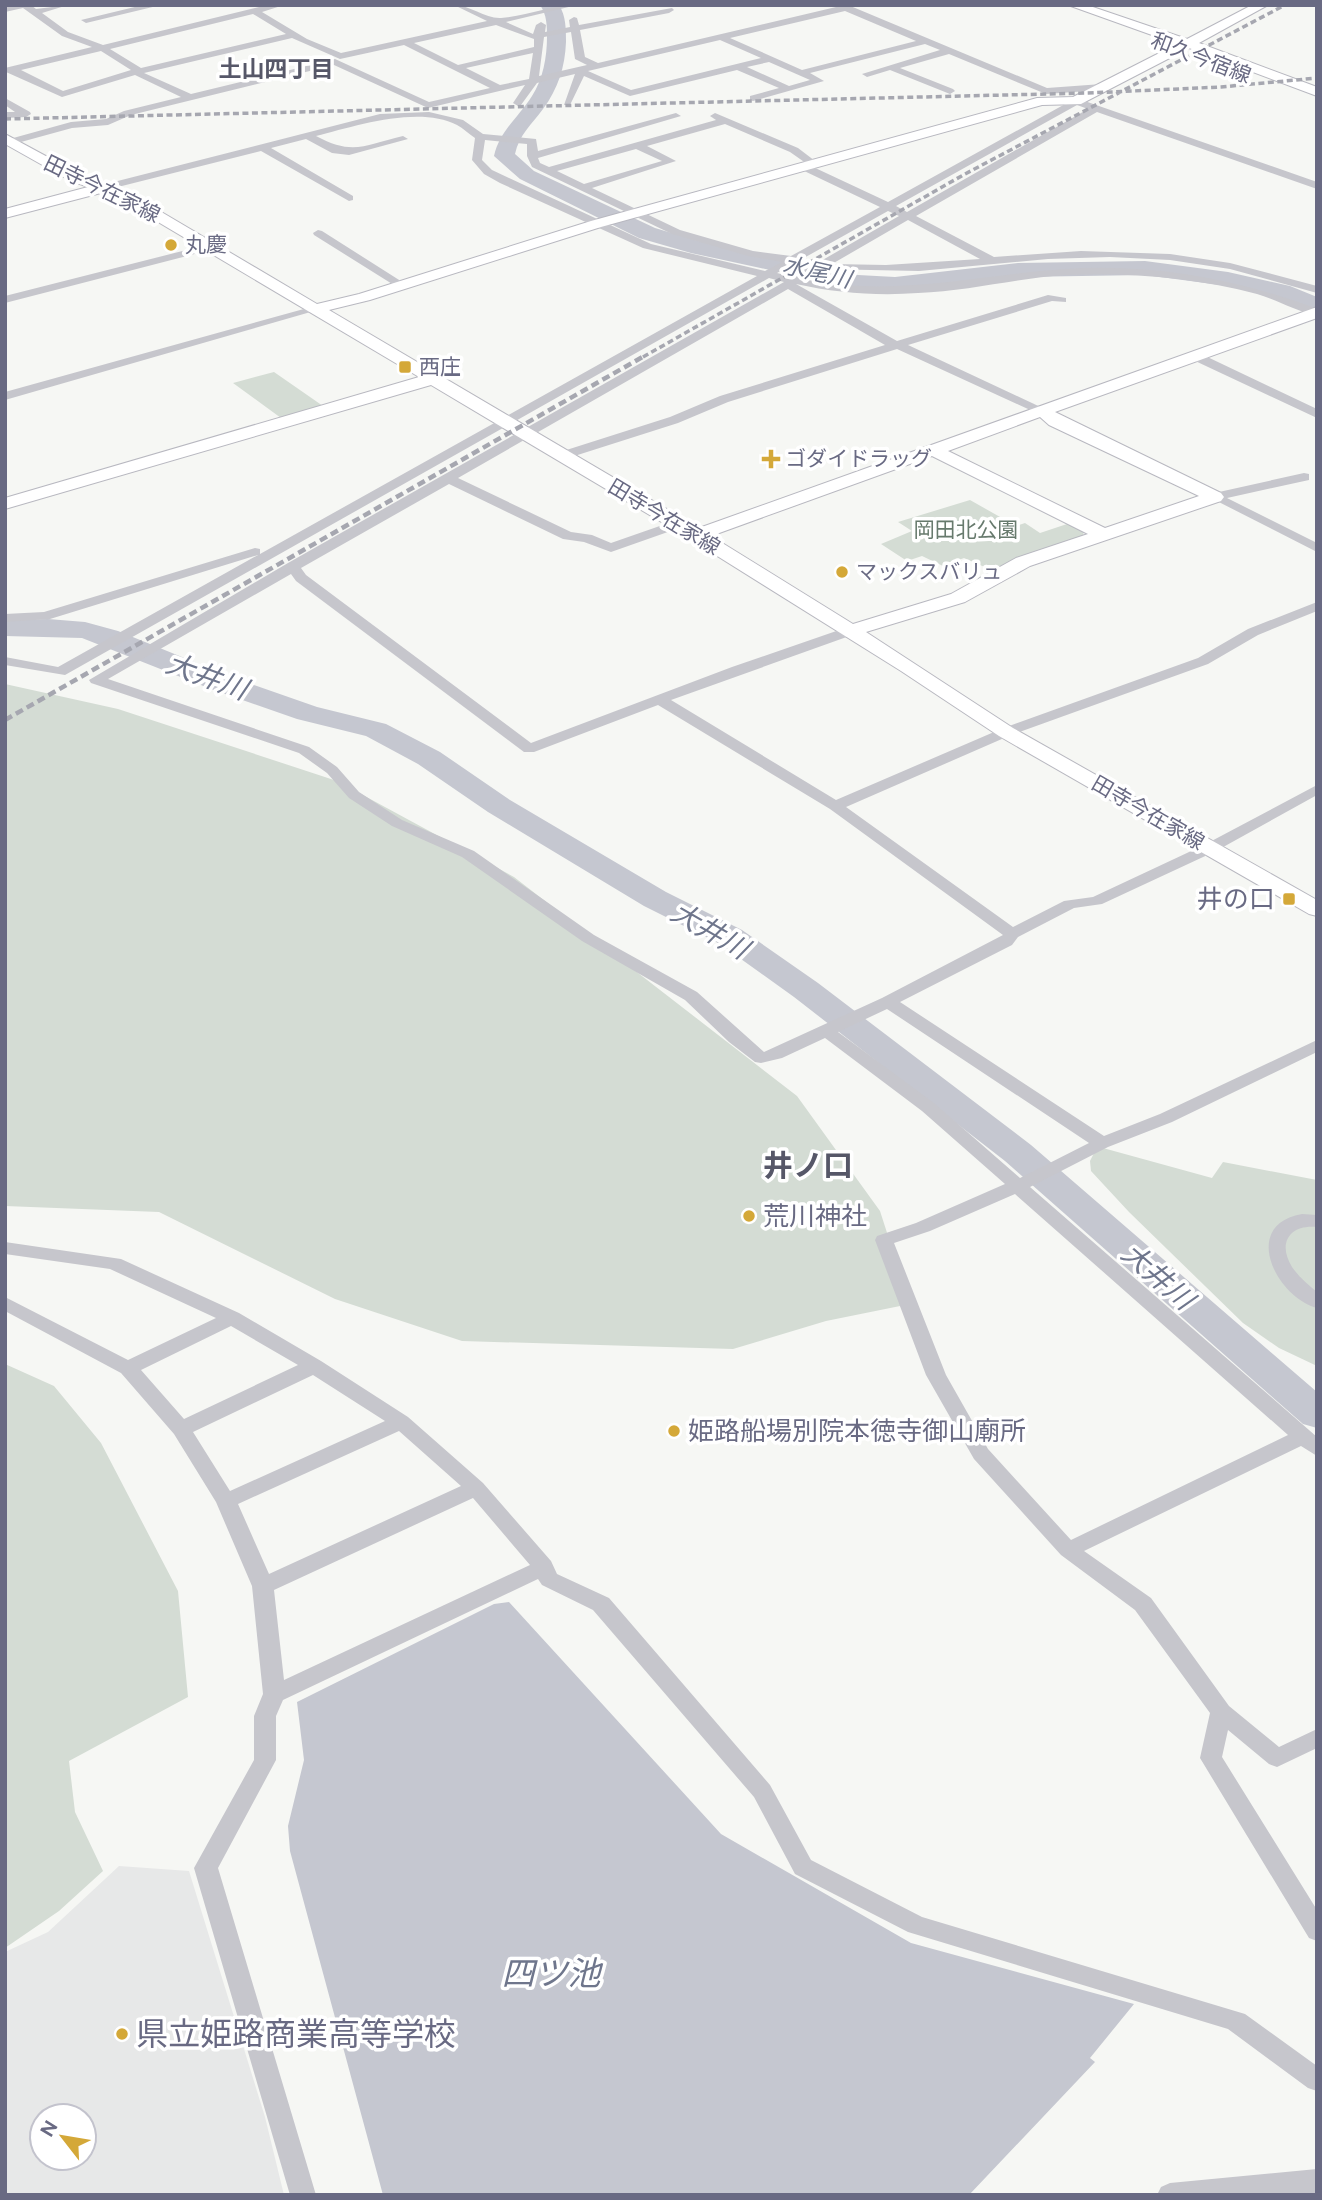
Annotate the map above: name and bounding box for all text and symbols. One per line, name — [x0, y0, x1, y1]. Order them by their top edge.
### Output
street label: 和久今宿線 — [1148, 27, 1255, 88]
district label: 土山四丁目 — [219, 55, 334, 83]
street label: 田寺今在家線 — [40, 150, 164, 227]
place label: 丸慶 — [185, 232, 227, 257]
marker: 丸慶 — [163, 237, 179, 253]
water label: 水尾川 — [780, 251, 857, 294]
place label: 西庄 — [419, 354, 461, 379]
marker: 西庄 — [397, 359, 413, 375]
place label: ゴダイドラッグ — [785, 446, 932, 471]
marker: ゴダイドラッグ — [763, 451, 779, 467]
street label: 田寺今在家線 — [604, 473, 725, 560]
park label: 岡田北公園 — [914, 517, 1019, 542]
place label: マックスバリュ — [856, 559, 1002, 584]
marker: マックスバリュ — [834, 564, 850, 580]
water label: 大井川 — [162, 646, 255, 707]
street label: 田寺今在家線 — [1087, 770, 1209, 855]
place label: 井の口 — [1197, 883, 1275, 915]
marker: 井の口 — [1281, 891, 1297, 907]
water label: 大井川 — [665, 894, 757, 967]
district label: 井ノ口 — [763, 1147, 853, 1184]
place label: 荒川神社 — [763, 1200, 867, 1232]
marker: 荒川神社 — [741, 1208, 757, 1224]
water label: 大井川 — [1115, 1236, 1203, 1318]
place label: 姫路船場別院本徳寺御山廟所 — [688, 1415, 1026, 1447]
marker: 姫路船場別院本徳寺御山廟所 — [666, 1423, 682, 1439]
water label: 四ツ池 — [502, 1954, 604, 1993]
place label: 県立姫路商業高等学校 — [136, 2015, 456, 2053]
marker: 県立姫路商業高等学校 — [114, 2026, 130, 2042]
north arrow — [28, 2102, 98, 2172]
text: N — [35, 2116, 62, 2141]

